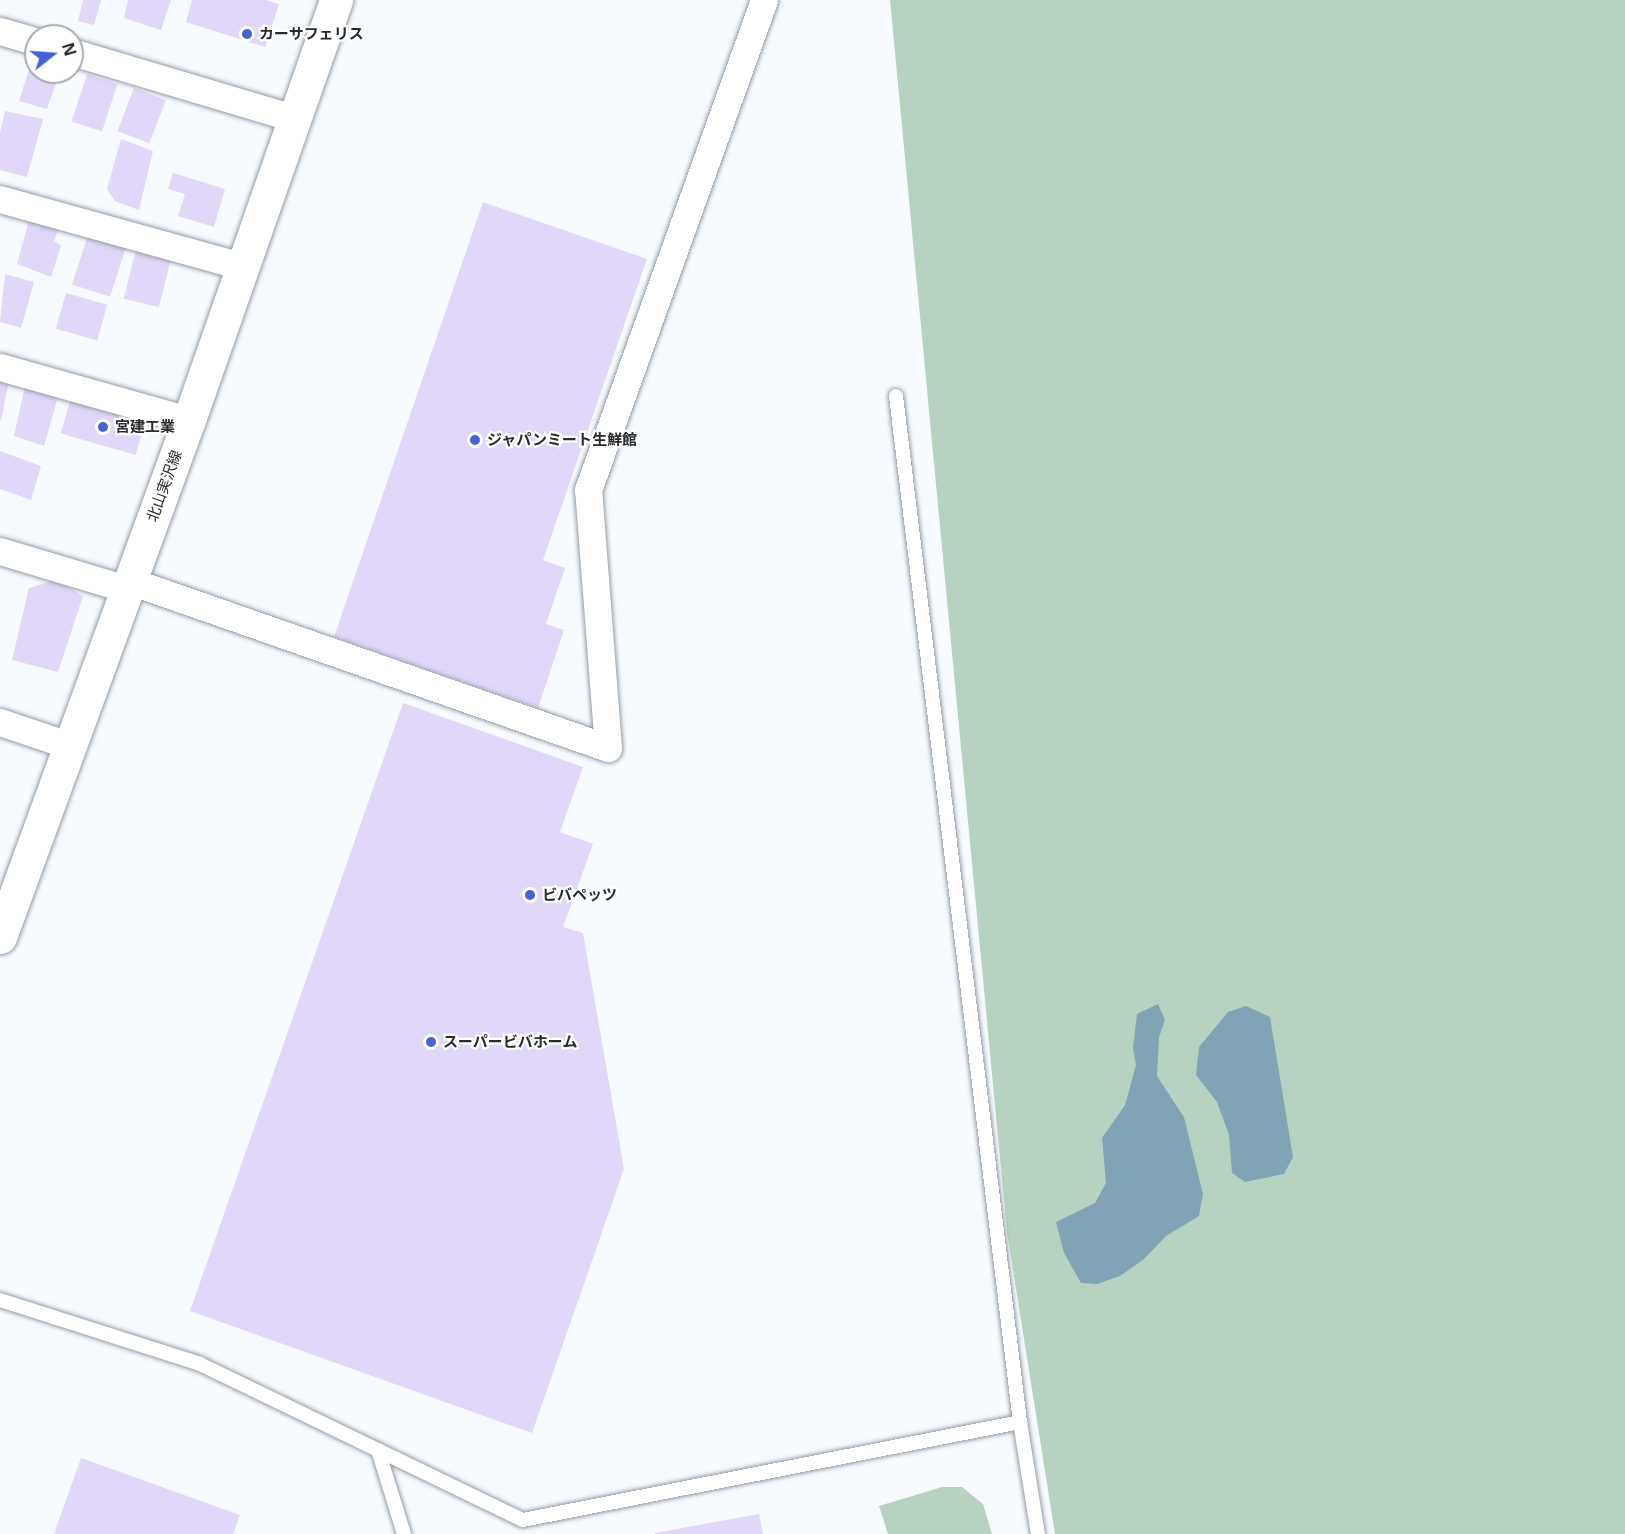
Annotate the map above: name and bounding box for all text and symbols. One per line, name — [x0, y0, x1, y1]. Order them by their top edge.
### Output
north arrow — [24, 24, 84, 84]
place label: カーサフェリス — [259, 25, 364, 43]
marker: カーサフェリス — [240, 27, 254, 41]
text: N — [57, 40, 82, 59]
place label: 宮建工業 — [115, 418, 175, 436]
marker: 宮建工業 — [96, 420, 110, 434]
place label: ジャパンミート生鮮館 — [487, 431, 637, 449]
marker: ジャパンミート生鮮館 — [468, 433, 482, 447]
street label: 北山実沢線 — [143, 448, 185, 524]
place label: ビバペッツ — [542, 886, 617, 904]
marker: ビバペッツ — [523, 888, 537, 902]
place label: スーパービバホーム — [443, 1033, 578, 1051]
marker: スーパービバホーム — [424, 1035, 438, 1049]

